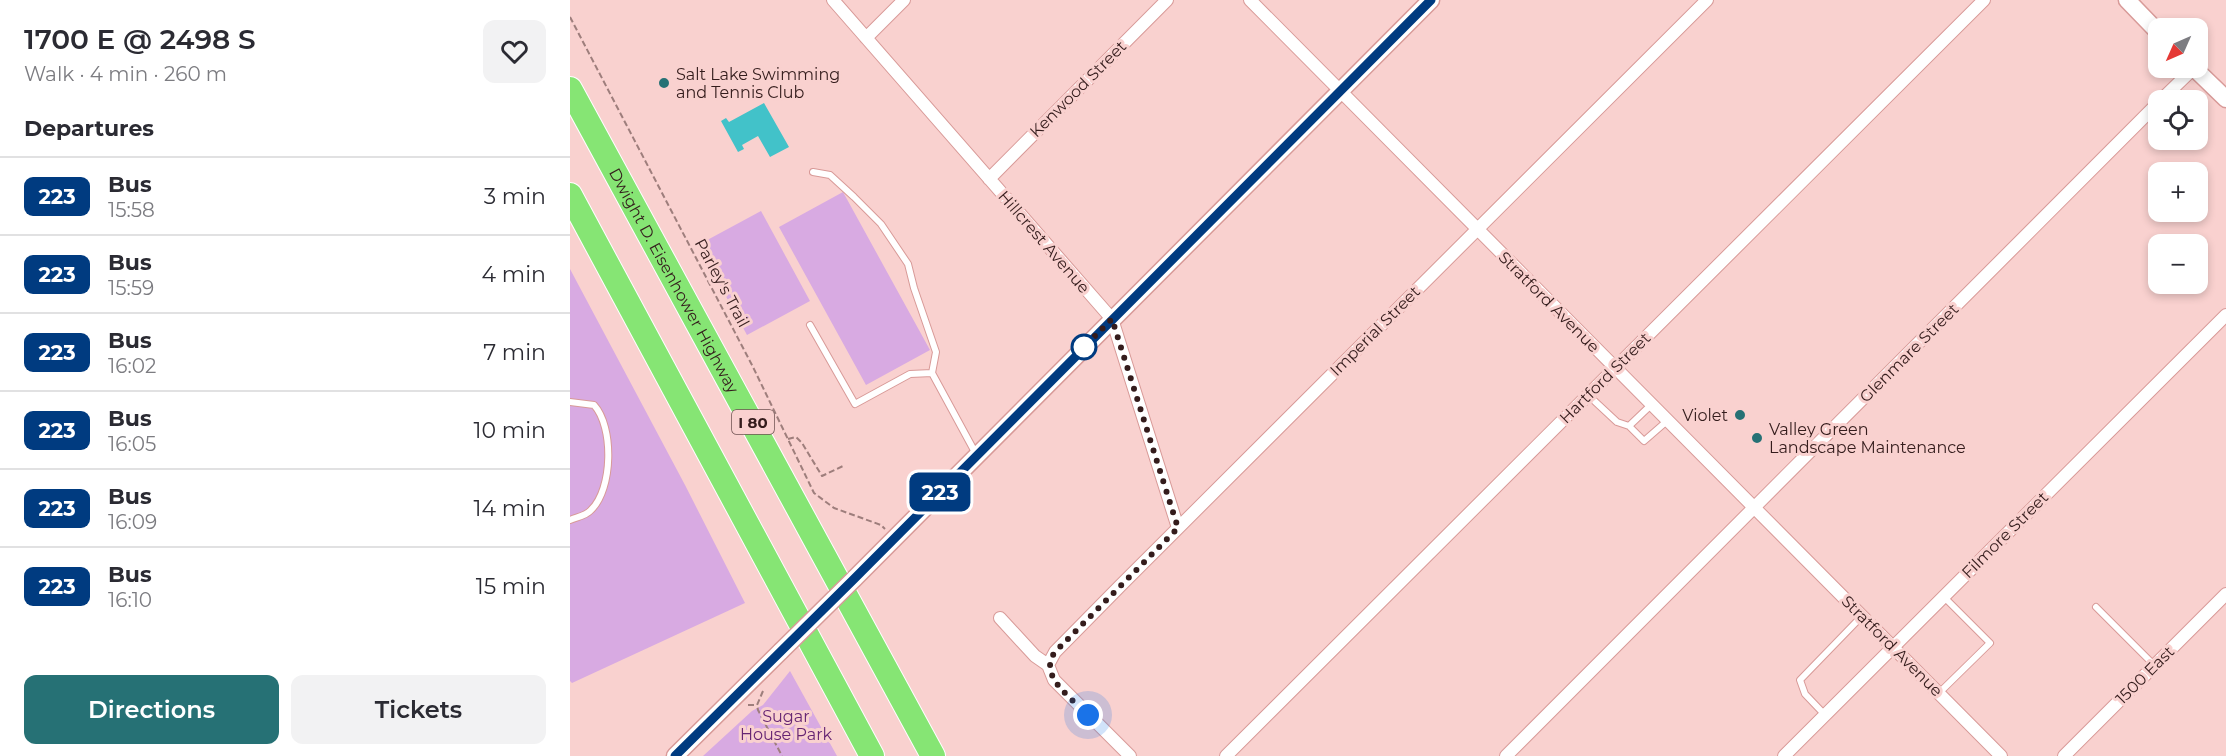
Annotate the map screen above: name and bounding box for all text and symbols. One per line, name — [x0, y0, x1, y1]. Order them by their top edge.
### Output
north arrow — [2148, 18, 2208, 78]
map controls — [2148, 18, 2208, 294]
button: heart — [483, 20, 546, 83]
text: 1700 E @ 2498 S — [24, 22, 256, 56]
street label: Kenwood Street — [1026, 36, 1131, 141]
text: Walk · 4 min · 260 m — [24, 62, 227, 86]
place label: Salt Lake Swimming and Tennis Club — [676, 65, 840, 102]
marker: Salt Lake Swimming and Tennis Club — [657, 76, 671, 90]
button: locate — [2148, 90, 2208, 150]
text: Departures — [24, 115, 154, 142]
button: + — [2148, 162, 2208, 222]
street label: Dwight D. Eisenhower Highway — [605, 165, 743, 397]
text: Bus — [108, 171, 152, 198]
text: 3 min — [484, 183, 546, 210]
text: 223 — [38, 184, 76, 209]
street label: Hillcrest Avenue — [994, 187, 1094, 297]
text: 15:58 — [108, 198, 155, 222]
button: − — [2148, 234, 2208, 294]
street label: Parley's Trail — [691, 235, 753, 331]
street label: Stratford Avenue — [1495, 248, 1603, 356]
text: Bus — [108, 249, 152, 276]
text: 4 min — [482, 261, 546, 288]
text: 223 — [38, 262, 76, 287]
text: 15:59 — [108, 276, 154, 300]
street label: Imperial Street — [1326, 282, 1424, 380]
street label: Glenmare Street — [1856, 299, 1963, 406]
text: Bus — [108, 327, 152, 354]
street label: Hartford Street — [1556, 328, 1655, 427]
unlabelled marker — [1071, 334, 1097, 360]
text: 7 min — [483, 339, 546, 366]
text: 223 — [38, 340, 76, 365]
text: 16:02 — [108, 354, 156, 378]
text: Bus — [108, 405, 152, 432]
place label: Violet — [1682, 406, 1729, 425]
marker: Violet — [1733, 408, 1747, 422]
road number: I 80 — [732, 410, 774, 434]
text: 10 min — [474, 417, 546, 444]
text: 223 — [38, 418, 76, 443]
place label: Valley Green Landscape Maintenance — [1769, 420, 1966, 457]
marker: Valley Green Landscape Maintenance — [1750, 431, 1764, 445]
text: 16:05 — [108, 432, 156, 456]
line badge: 223 — [906, 472, 974, 512]
text: 223 — [921, 480, 959, 505]
text: Bus — [108, 483, 152, 510]
street label: Filmore Street — [1958, 488, 2052, 582]
text: 14 min — [474, 495, 546, 522]
text: 223 — [38, 496, 76, 521]
text: 16:09 — [108, 510, 157, 534]
text: Bus — [108, 561, 152, 588]
text: 15 min — [476, 573, 546, 600]
text: 223 — [38, 574, 76, 599]
text: 16:10 — [108, 588, 152, 612]
street label: Stratford Avenue — [1838, 592, 1946, 700]
street label: 1500 East — [2112, 642, 2178, 708]
button: Directions — [24, 675, 279, 744]
button: Tickets — [291, 675, 546, 744]
your location — [1073, 700, 1103, 730]
park label: Sugar House Park — [740, 707, 832, 744]

